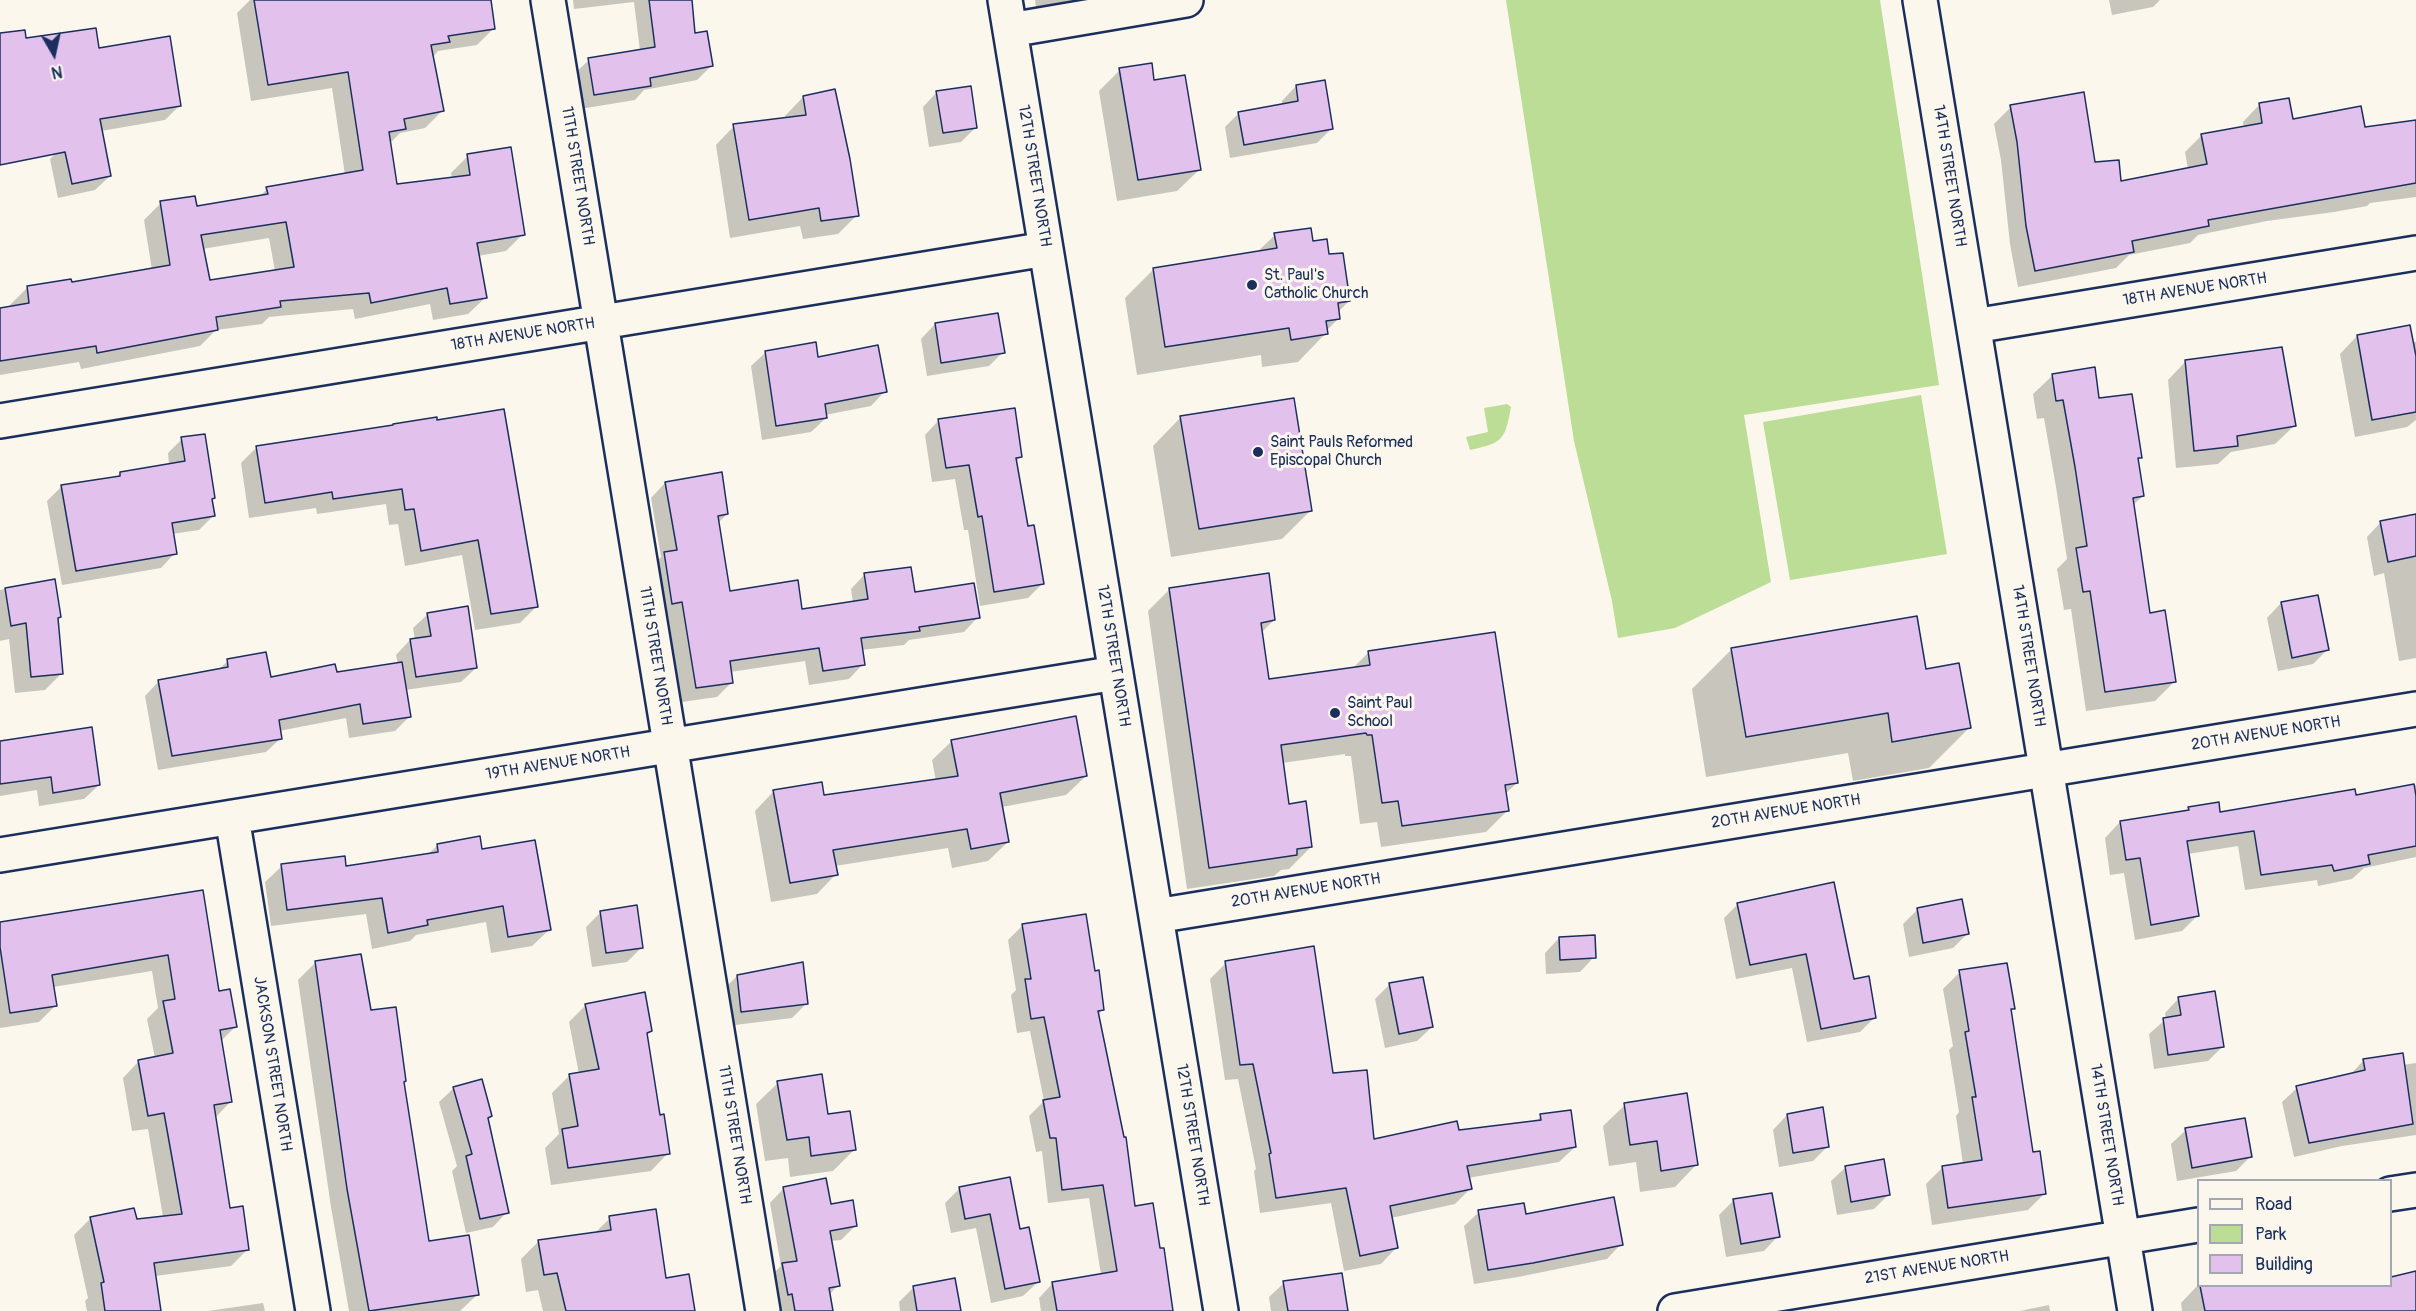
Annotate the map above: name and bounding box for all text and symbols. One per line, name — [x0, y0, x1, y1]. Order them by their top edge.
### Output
north arrow — [24, 24, 84, 84]
text: N — [50, 61, 64, 83]
street label: 12TH STREET NORTH — [1013, 104, 1055, 248]
street label: 14TH STREET NORTH — [1928, 104, 1970, 248]
street label: 11TH STREET NORTH — [557, 105, 597, 247]
place label: St. Paul's Catholic Church — [1264, 266, 1368, 304]
street label: 18TH AVENUE NORTH — [2122, 269, 2268, 311]
marker: St. Paul's Catholic Church — [1245, 278, 1259, 292]
street label: 18TH AVENUE NORTH — [450, 314, 596, 356]
place label: Saint Pauls Reformed Episcopal Church — [1270, 433, 1413, 471]
marker: Saint Pauls Reformed Episcopal Church — [1251, 445, 1265, 459]
street label: 12TH STREET NORTH — [1092, 584, 1134, 728]
street label: 14TH STREET NORTH — [2007, 584, 2049, 728]
street label: 11TH STREET NORTH — [635, 585, 675, 727]
place label: Saint Paul School — [1347, 694, 1412, 732]
marker: Saint Paul School — [1328, 706, 1342, 720]
street label: 20TH AVENUE NORTH — [2190, 713, 2342, 755]
street label: 19TH AVENUE NORTH — [484, 743, 632, 785]
street label: 20TH AVENUE NORTH — [1710, 791, 1862, 833]
street label: 20TH AVENUE NORTH — [1230, 870, 1382, 912]
street label: JACKSON STREET NORTH — [249, 975, 295, 1153]
street label: 12TH STREET NORTH — [1171, 1063, 1213, 1207]
street label: 14TH STREET NORTH — [2085, 1063, 2127, 1207]
street label: 11TH STREET NORTH — [714, 1064, 754, 1206]
legend — [2197, 1179, 2392, 1287]
text: Road — [2255, 1193, 2292, 1216]
text: Park — [2255, 1223, 2287, 1246]
street label: 21ST AVENUE NORTH — [1863, 1247, 2011, 1289]
text: Building — [2255, 1253, 2313, 1276]

